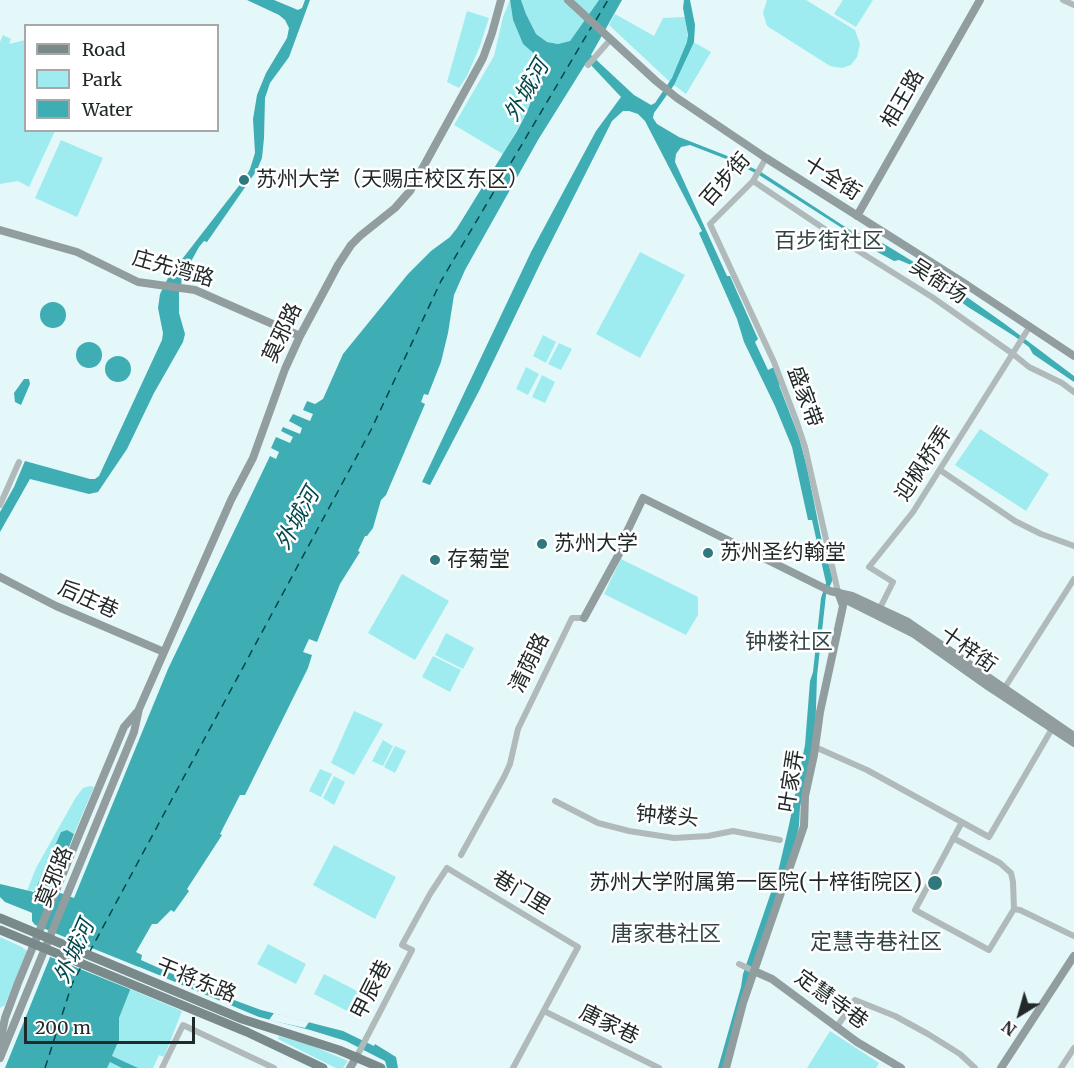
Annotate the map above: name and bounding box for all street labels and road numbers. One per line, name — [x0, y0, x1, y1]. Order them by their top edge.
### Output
street label: 相王路 — [876, 65, 930, 133]
street label: 百步街 — [696, 148, 756, 212]
street label: 十全街 — [799, 152, 865, 206]
street label: 庄先湾路 — [129, 245, 217, 293]
street label: 吴衙场 — [905, 254, 971, 310]
street label: 莫邪路 — [258, 299, 308, 367]
street label: 盛家带 — [781, 363, 827, 431]
street label: 迎枫桥弄 — [891, 422, 957, 506]
street label: 后庄巷 — [54, 576, 122, 624]
street label: 十梓街 — [935, 622, 1001, 678]
street label: 清荫路 — [505, 629, 555, 697]
street label: 叶家弄 — [775, 748, 809, 814]
street label: 钟楼头 — [635, 802, 699, 832]
street label: 莫邪路 — [32, 843, 78, 911]
street label: 巷门里 — [488, 866, 554, 920]
street label: 干将东路 — [152, 954, 240, 1008]
street label: 甲辰巷 — [346, 956, 398, 1024]
street label: 定慧寺巷 — [790, 965, 872, 1035]
street label: 唐家巷 — [575, 1000, 643, 1050]

